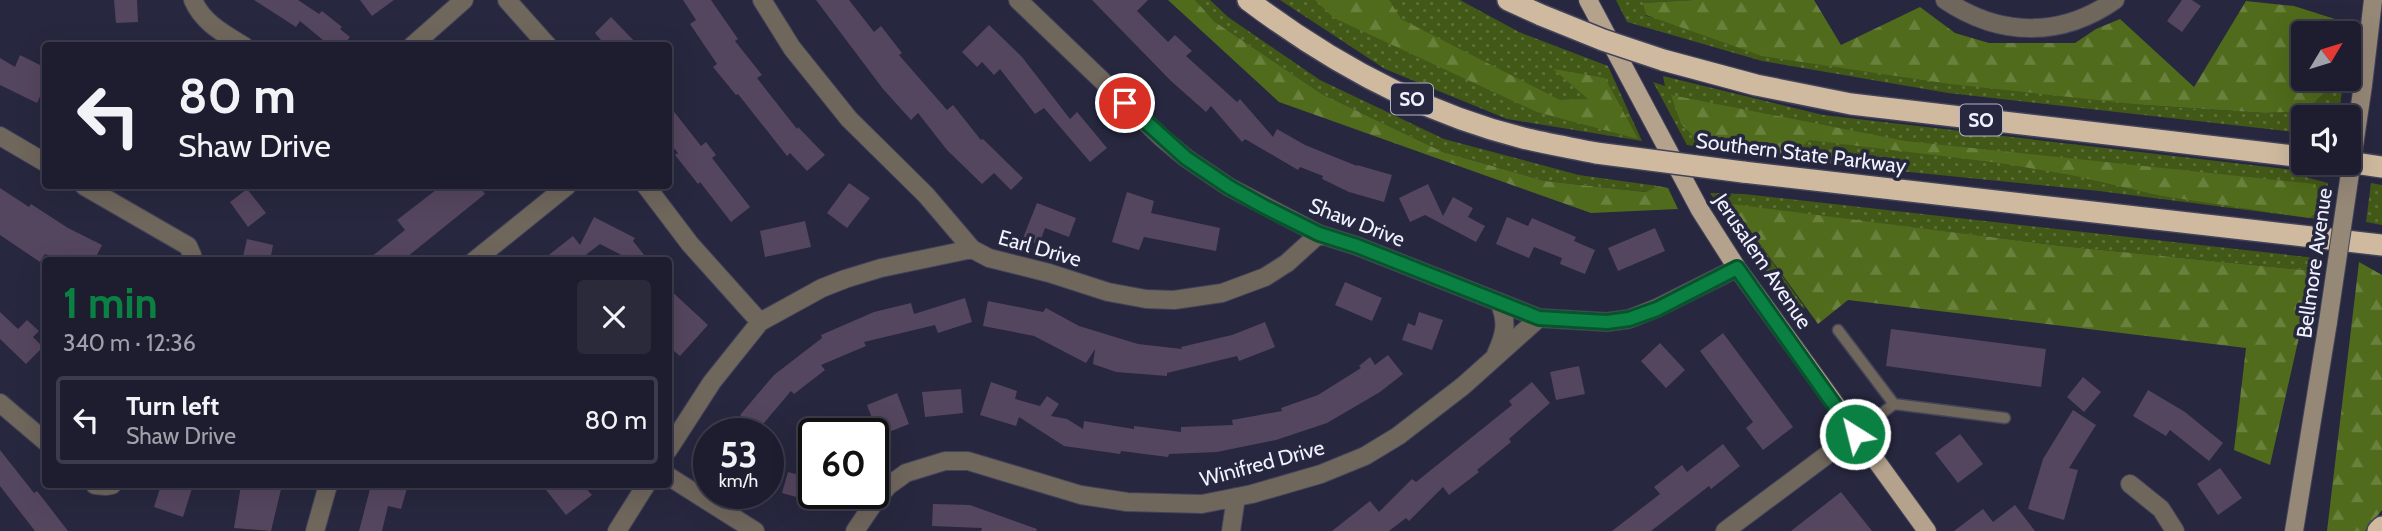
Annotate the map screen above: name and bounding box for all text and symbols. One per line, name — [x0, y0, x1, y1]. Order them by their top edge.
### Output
north arrow — [2291, 21, 2361, 91]
map controls — [2291, 21, 2361, 175]
text: 80 m — [178, 66, 296, 125]
icon: left — [63, 70, 154, 161]
pin — [1095, 73, 1155, 133]
road number: SO — [1391, 83, 1433, 114]
icon: arrive — [1106, 84, 1144, 122]
road number: SO — [1960, 104, 2002, 136]
button: sound — [2291, 105, 2361, 175]
text: Shaw Drive — [178, 126, 331, 165]
street label: Southern State Parkway — [1694, 128, 1908, 178]
street label: Bellmore Avenue — [2291, 186, 2337, 340]
street label: Jerusalem Avenue — [1708, 188, 1818, 334]
street label: Shaw Drive — [1306, 192, 1409, 252]
street label: Earl Drive — [996, 224, 1085, 272]
text: 1 min — [63, 277, 158, 329]
button: close — [577, 280, 651, 354]
text: 340 m · 12:36 — [63, 329, 196, 357]
text: Turn left — [126, 390, 219, 422]
position arrow — [1818, 397, 1892, 471]
icon: left — [67, 401, 105, 439]
text: 80 m — [584, 404, 647, 436]
speed limit sign: 60 — [798, 418, 889, 509]
text: Shaw Drive — [126, 422, 236, 450]
text: 53 — [720, 433, 757, 476]
street label: Winifred Drive — [1197, 434, 1327, 492]
text: km/h — [719, 470, 758, 492]

